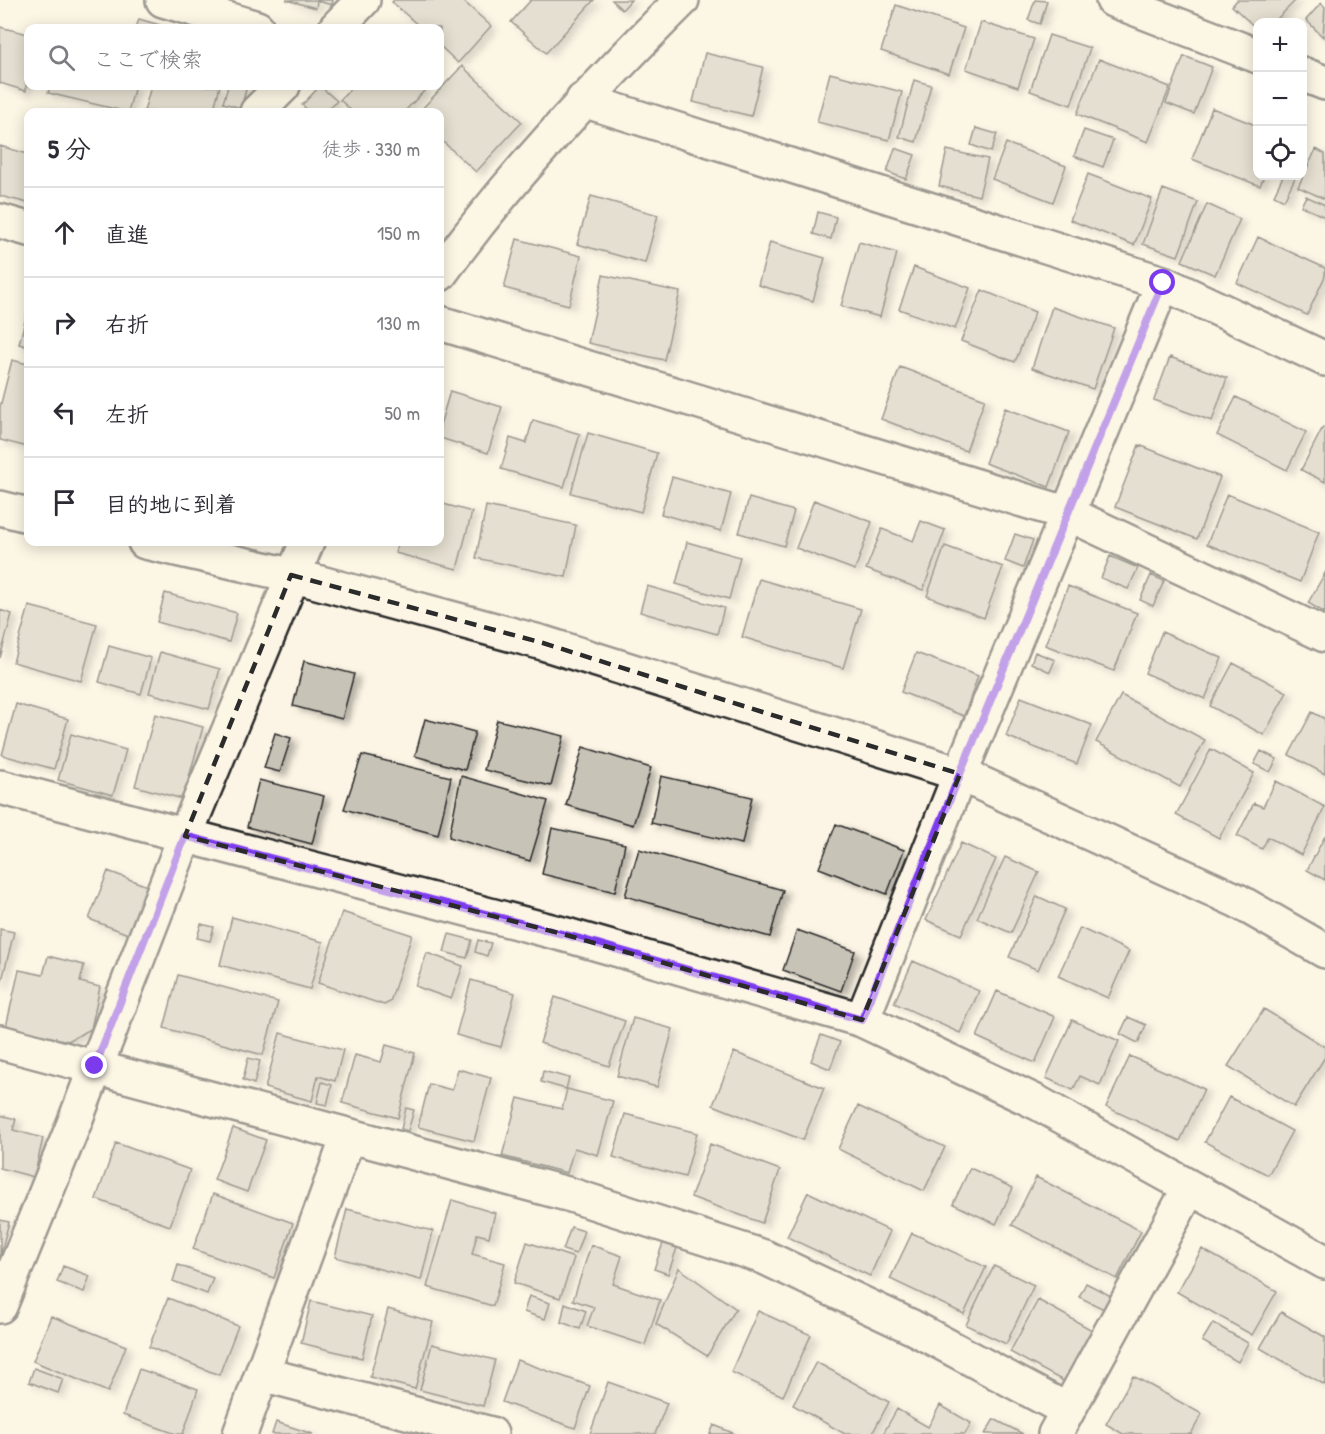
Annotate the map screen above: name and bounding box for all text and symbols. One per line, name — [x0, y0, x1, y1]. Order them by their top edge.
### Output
map controls — [1253, 18, 1307, 180]
button: + — [1253, 18, 1307, 72]
search box — [24, 24, 444, 90]
icon: search — [45, 41, 78, 74]
text: ここで検索 — [93, 44, 203, 74]
button: − — [1253, 72, 1307, 126]
button: locate — [1253, 126, 1307, 180]
text: 5 分 — [48, 131, 91, 166]
text: 徒歩 · 330 m — [322, 135, 420, 162]
icon: ahead — [48, 216, 81, 249]
text: 直進 — [105, 219, 149, 249]
text: 150 m — [377, 219, 420, 246]
route start — [1149, 269, 1175, 295]
icon: right — [48, 306, 81, 339]
text: 右折 — [105, 309, 149, 339]
text: 130 m — [377, 309, 420, 336]
icon: left — [48, 396, 81, 429]
text: 左折 — [105, 399, 149, 429]
text: 50 m — [384, 399, 420, 426]
icon: arrive — [48, 486, 81, 519]
text: 目的地に到着 — [105, 489, 237, 519]
route end — [81, 1052, 107, 1078]

